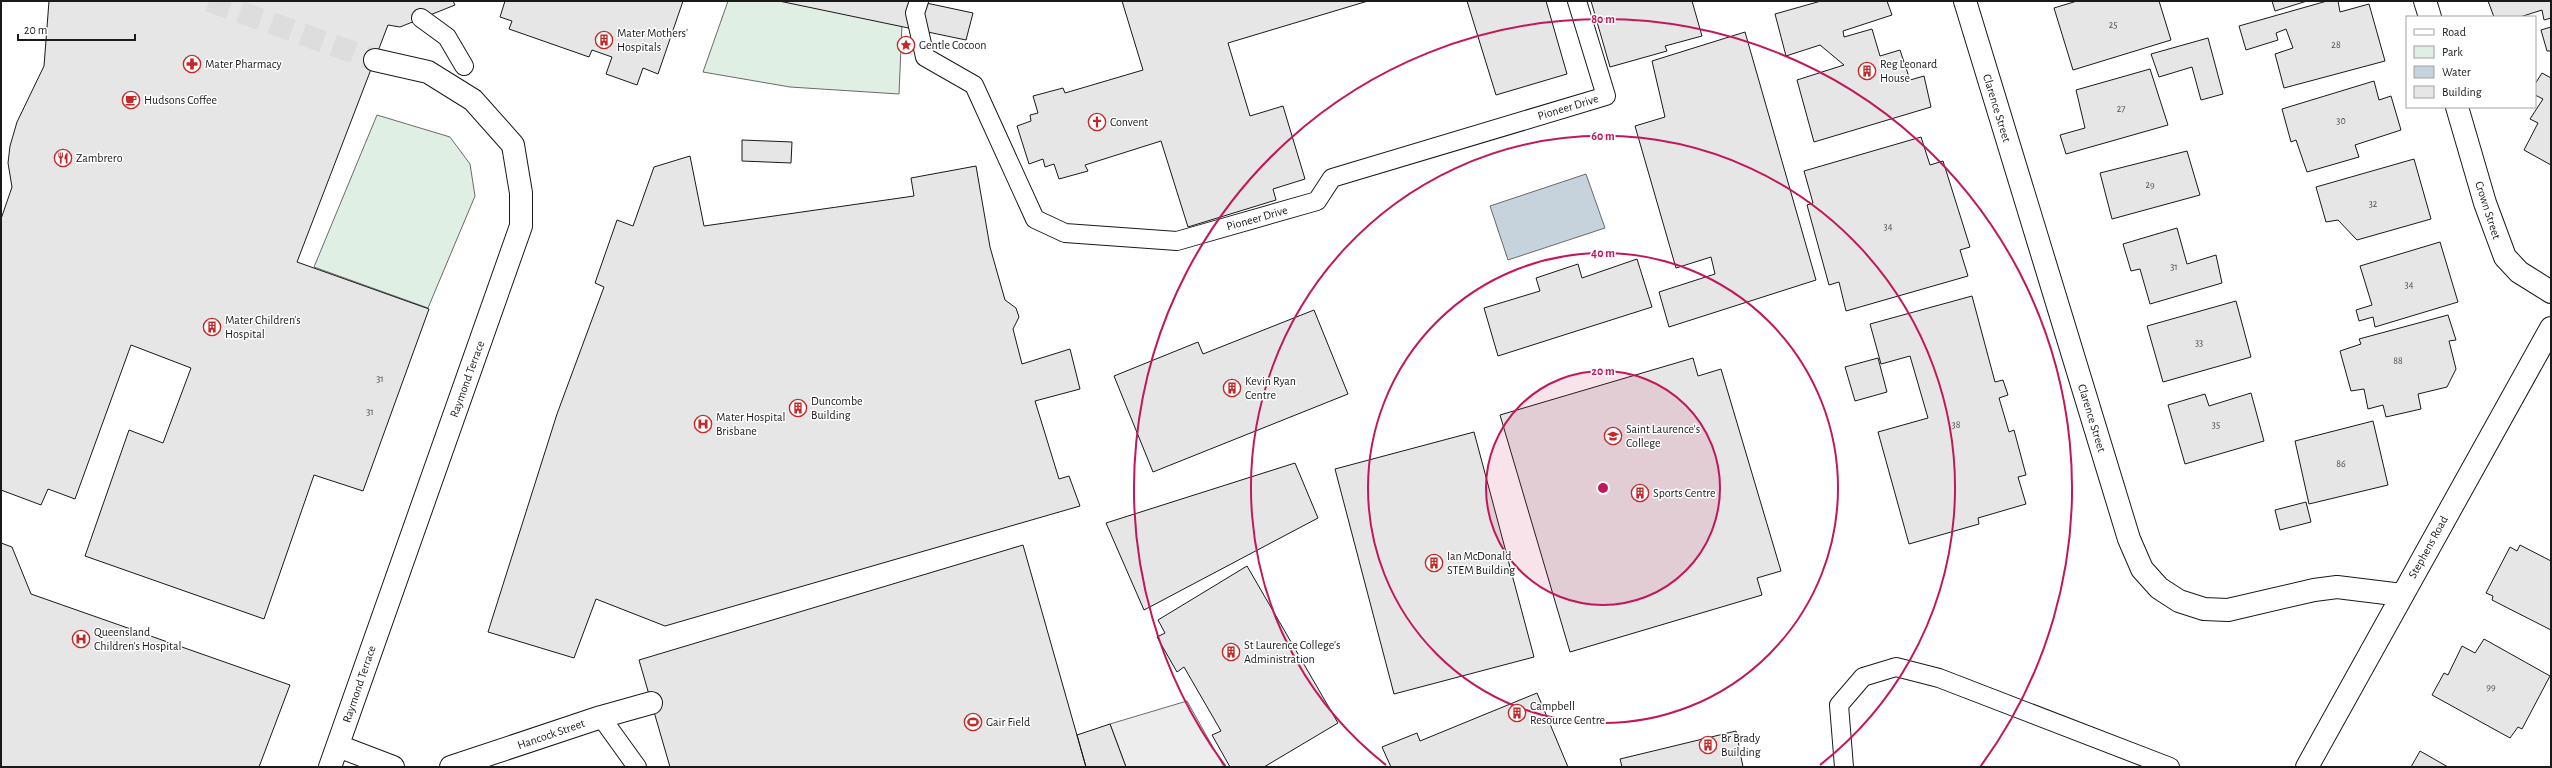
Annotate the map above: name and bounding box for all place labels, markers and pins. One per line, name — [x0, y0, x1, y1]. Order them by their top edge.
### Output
place label: Mater Mothers' Hospitals — [617, 27, 688, 53]
building icon: Mater Mothers' Hospitals — [594, 30, 614, 50]
place icon: Gentle Cocoon — [896, 35, 916, 55]
place label: Gentle Cocoon — [919, 39, 986, 51]
pharmacy icon: Mater Pharmacy — [182, 54, 202, 74]
place label: Mater Pharmacy — [205, 58, 282, 71]
place label: Reg Leonard House — [1880, 58, 1937, 84]
building icon: Reg Leonard House — [1857, 61, 1877, 81]
cafe icon: Hudsons Coffee — [121, 90, 141, 110]
place label: Hudsons Coffee — [144, 94, 217, 106]
church icon: Convent — [1087, 112, 1107, 132]
place label: Convent — [1110, 116, 1148, 128]
restaurant icon: Zambrero — [53, 148, 73, 168]
place label: Zambrero — [76, 152, 123, 164]
place label: Mater Children's Hospital — [225, 314, 301, 340]
building icon: Mater Children's Hospital — [202, 317, 222, 337]
place label: Kevin Ryan Centre — [1245, 375, 1296, 401]
building icon: Kevin Ryan Centre — [1222, 378, 1242, 398]
place label: Duncombe Building — [811, 395, 863, 421]
building icon: Duncombe Building — [788, 398, 808, 418]
place label: Mater Hospital Brisbane — [716, 411, 786, 437]
hospital icon: Mater Hospital Brisbane — [693, 414, 713, 434]
place label: Saint Laurence's College — [1626, 423, 1700, 449]
school or university icon: Saint Laurence's College — [1603, 426, 1623, 446]
centre of rings — [1596, 481, 1610, 495]
building icon: Sports Centre — [1630, 483, 1650, 503]
place label: Sports Centre — [1653, 487, 1716, 499]
place label: Ian McDonald STEM Building — [1447, 550, 1515, 576]
building icon: Ian McDonald STEM Building — [1424, 553, 1444, 573]
place label: Queensland Children's Hospital — [94, 626, 181, 652]
hospital icon: Queensland Children's Hospital — [71, 629, 91, 649]
place label: St Laurence College’s Administration — [1244, 639, 1341, 665]
building icon: St Laurence College’s Administration — [1221, 642, 1241, 662]
place label: Campbell Resource Centre — [1530, 700, 1605, 726]
building icon: Campbell Resource Centre — [1507, 703, 1527, 723]
sports icon: Gair Field — [963, 712, 983, 732]
place label: Gair Field — [986, 716, 1030, 728]
place label: Br Brady Building — [1721, 732, 1761, 758]
building icon: Br Brady Building — [1698, 735, 1718, 755]

